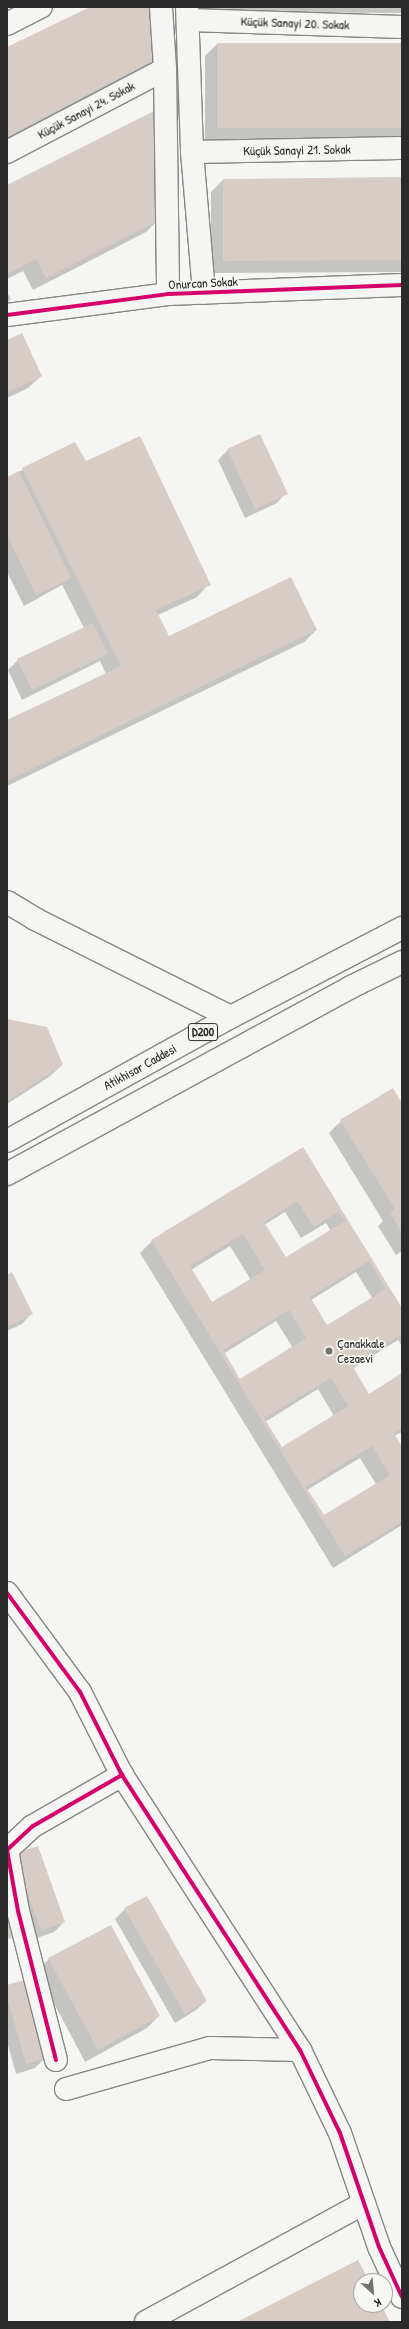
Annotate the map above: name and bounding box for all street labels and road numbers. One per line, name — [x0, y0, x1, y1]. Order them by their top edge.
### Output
street label: Küçük Sanayi 20. Sokak — [240, 13, 350, 33]
street label: Küçük Sanayi 24. Sokak — [35, 78, 137, 142]
street label: Küçük Sanayi 21. Sokak — [243, 141, 351, 159]
street label: Onurcan Sokak — [168, 273, 238, 293]
road number: D200 — [187, 1022, 219, 1042]
street label: Atikhisar Caddesi — [101, 1041, 179, 1093]

